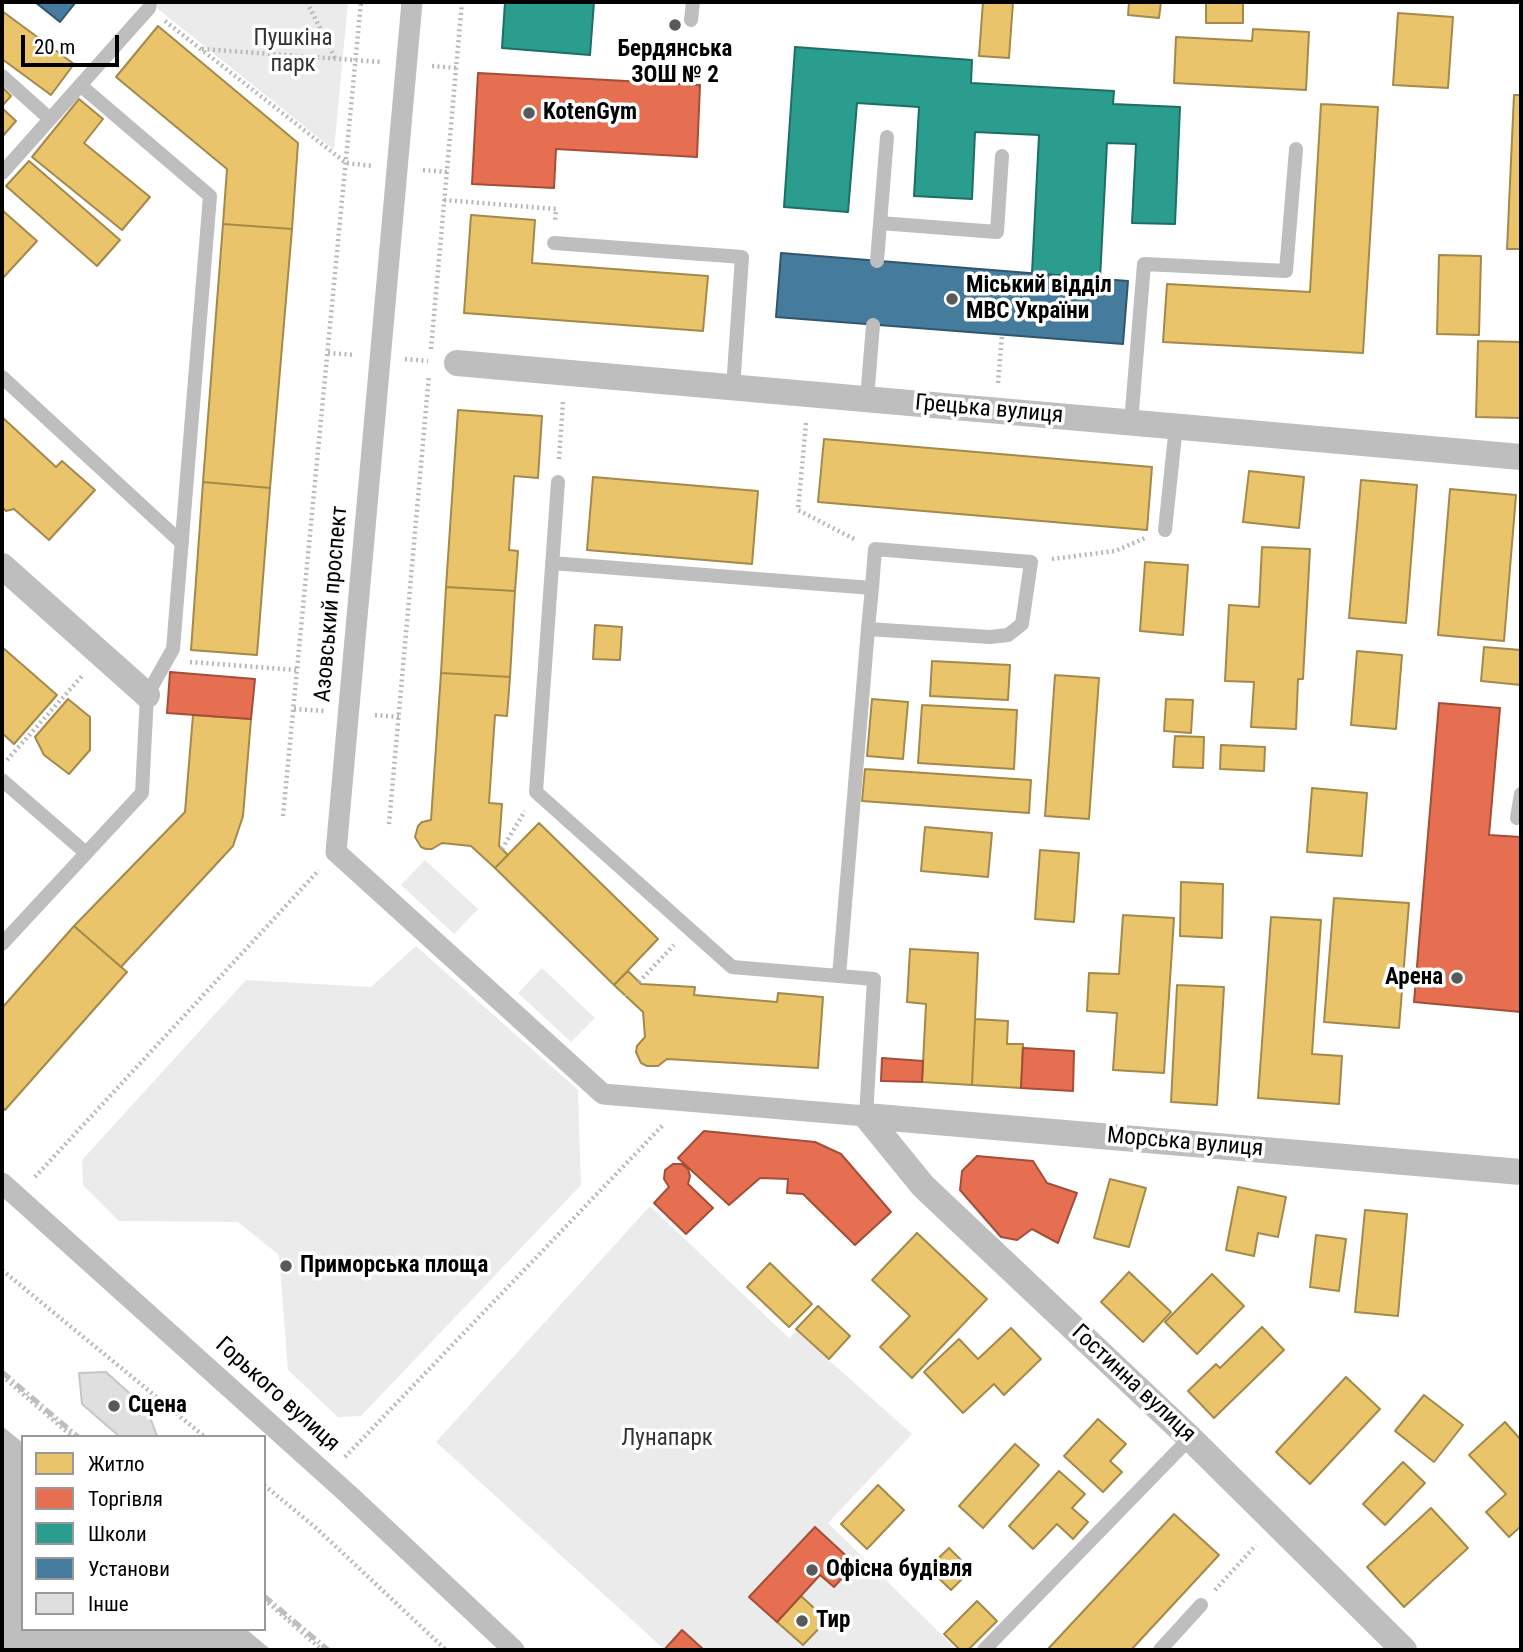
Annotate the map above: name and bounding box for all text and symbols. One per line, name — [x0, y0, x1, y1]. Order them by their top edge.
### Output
marker: Бердянська ЗОШ № 2 — [667, 17, 683, 33]
scale bar — [24, 21, 122, 65]
park label: Пушкіна парк — [253, 25, 333, 79]
text: 20 m — [34, 35, 75, 59]
place label: Бердянська ЗОШ № 2 — [618, 36, 732, 90]
place label: KotenGym — [543, 99, 637, 127]
marker: KotenGym — [521, 105, 537, 121]
place label: Міський відділ МВС України — [966, 272, 1112, 326]
marker: Міський відділ МВС України — [944, 291, 960, 307]
street label: Грецька вулиця — [914, 390, 1064, 430]
street label: Азовський проспект — [310, 505, 354, 703]
place label: Арена — [1385, 964, 1443, 992]
marker: Арена — [1449, 970, 1465, 986]
street label: Морська вулиця — [1106, 1122, 1264, 1164]
place label: Приморська площа — [300, 1252, 488, 1280]
marker: Приморська площа — [278, 1258, 294, 1274]
street label: Гостинна вулиця — [1065, 1319, 1201, 1449]
street label: Горького вулиця — [209, 1332, 345, 1458]
place label: Сцена — [128, 1392, 187, 1420]
marker: Сцена — [106, 1398, 122, 1414]
park label: Лунапарк — [621, 1425, 713, 1453]
legend — [21, 1435, 266, 1631]
text: Житло — [88, 1452, 145, 1476]
text: Торгівля — [88, 1487, 163, 1511]
text: Школи — [88, 1522, 147, 1546]
place label: Офісна будівля — [826, 1556, 973, 1584]
text: Установи — [88, 1557, 170, 1581]
marker: Офісна будівля — [804, 1562, 820, 1578]
text: Інше — [88, 1592, 129, 1616]
place label: Тир — [816, 1607, 850, 1635]
marker: Тир — [794, 1613, 810, 1629]

